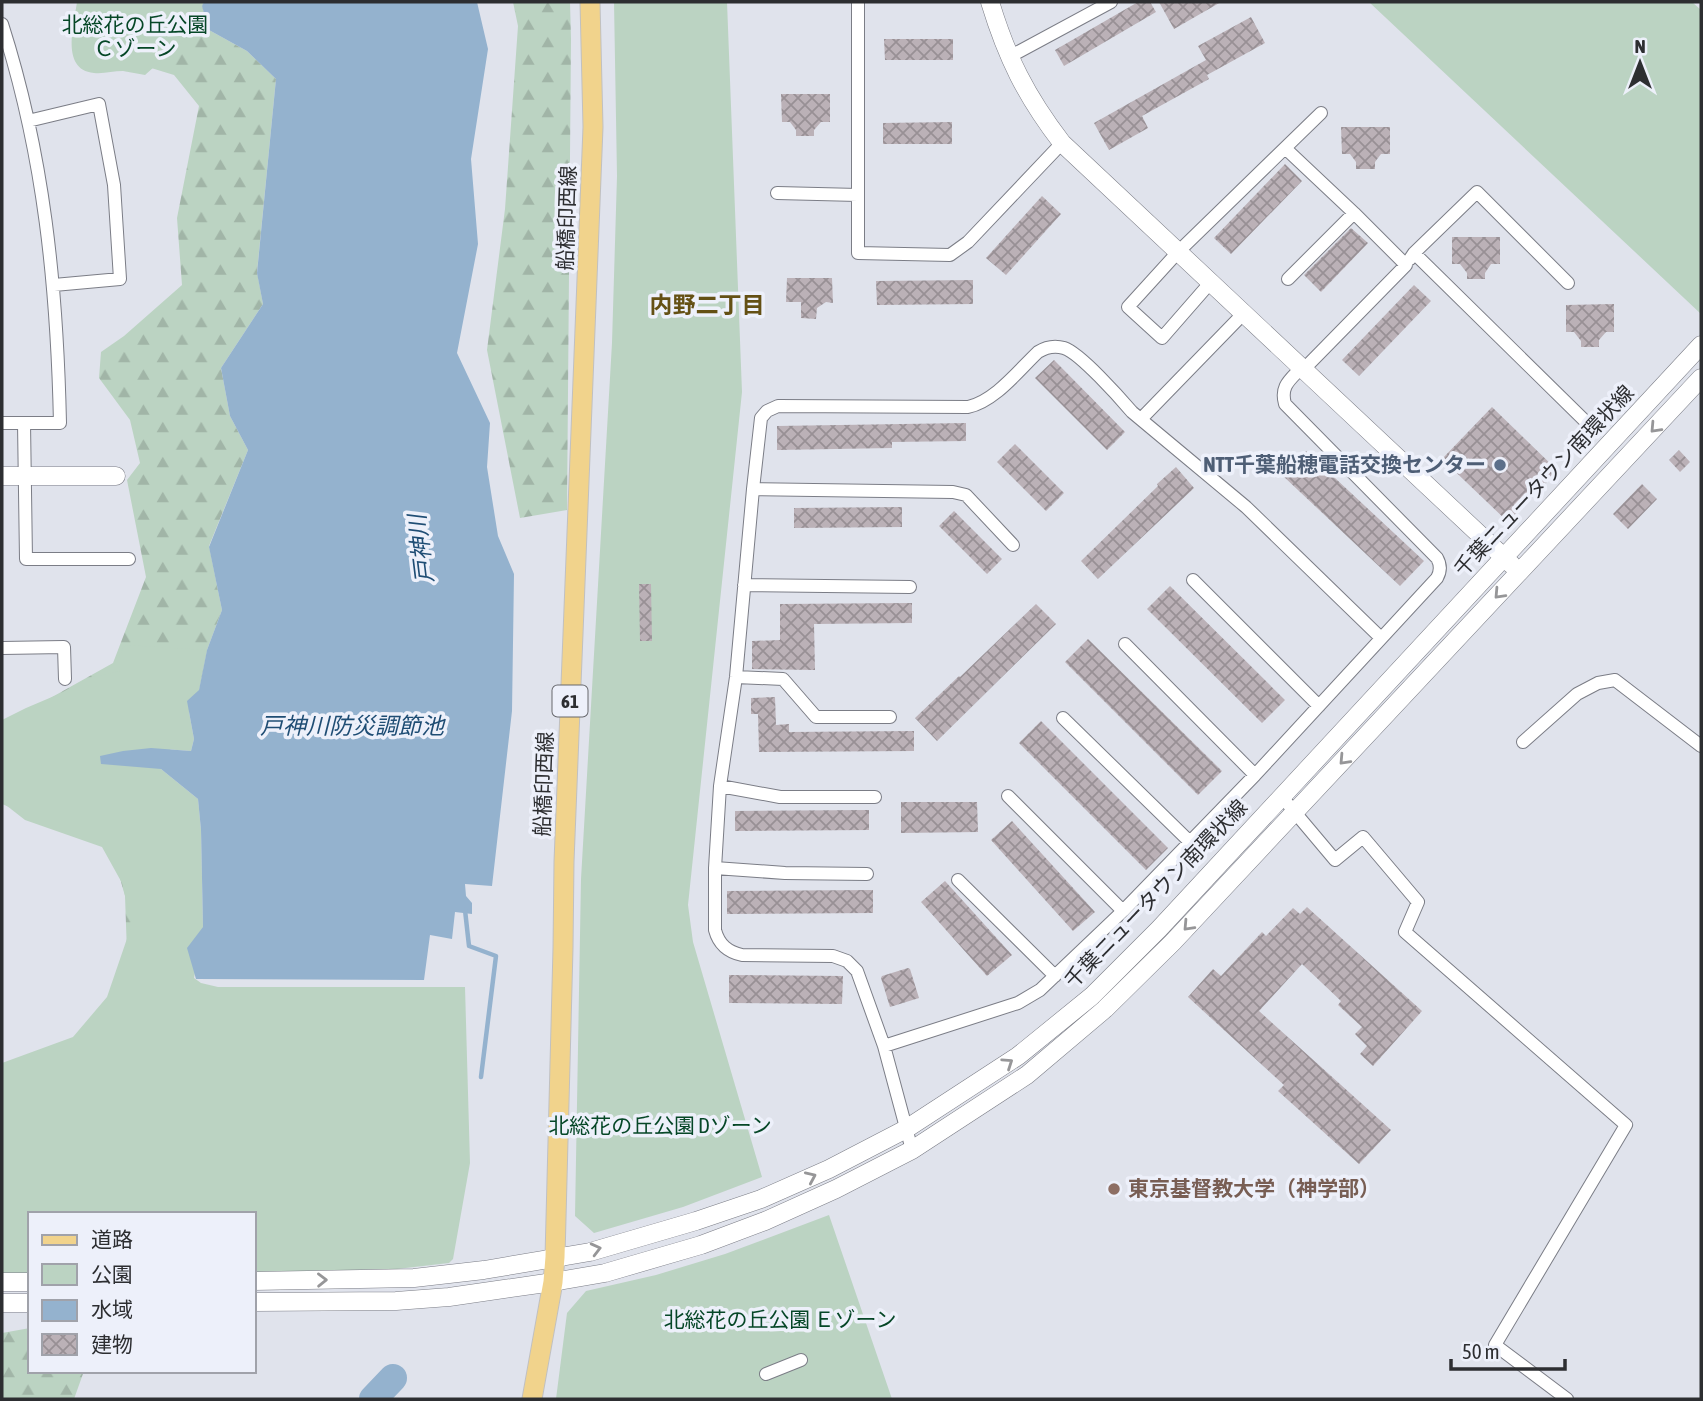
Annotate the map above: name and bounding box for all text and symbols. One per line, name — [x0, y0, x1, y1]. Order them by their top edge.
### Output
park label: 北総花の丘公園 Ｃゾーン — [62, 12, 209, 60]
north arrow — [1605, 28, 1675, 98]
text: N — [1634, 35, 1646, 57]
street label: 船橋印西線 — [552, 165, 580, 271]
district label: 内野二丁目 — [650, 292, 765, 318]
street label: 千葉ニュータウン南環状線 — [1449, 380, 1638, 581]
one-way arrow — [1650, 420, 1663, 433]
place label: NTT千葉船穂電話交換センター — [1203, 452, 1486, 476]
marker: NTT千葉船穂電話交換センター — [1492, 457, 1508, 473]
water label: 戸神川 — [404, 510, 438, 585]
one-way arrow — [1495, 586, 1508, 599]
road number: 61 — [552, 686, 588, 716]
water label: 戸神川防災調節池 — [260, 713, 446, 739]
street label: 船橋印西線 — [529, 731, 557, 837]
one-way arrow — [1339, 752, 1352, 765]
street label: 千葉ニュータウン南環状線 — [1059, 794, 1251, 992]
one-way arrow — [1184, 918, 1197, 931]
one-way arrow — [1000, 1058, 1013, 1071]
park label: 北総花の丘公園 Dゾーン — [548, 1113, 772, 1137]
one-way arrow — [804, 1171, 817, 1185]
place label: 東京基督教大学（神学部） — [1128, 1176, 1380, 1200]
marker: 東京基督教大学（神学部） — [1106, 1181, 1122, 1197]
legend — [28, 1212, 256, 1373]
text: 道路 — [91, 1227, 133, 1251]
one-way arrow — [590, 1243, 602, 1257]
text: 公園 — [91, 1262, 133, 1286]
one-way arrow — [317, 1272, 328, 1288]
text: 水域 — [91, 1297, 133, 1321]
park label: 北総花の丘公園 Ｅゾーン — [664, 1307, 896, 1331]
scale bar — [1451, 1328, 1565, 1372]
text: 建物 — [91, 1332, 133, 1356]
text: 50 m — [1462, 1339, 1500, 1363]

